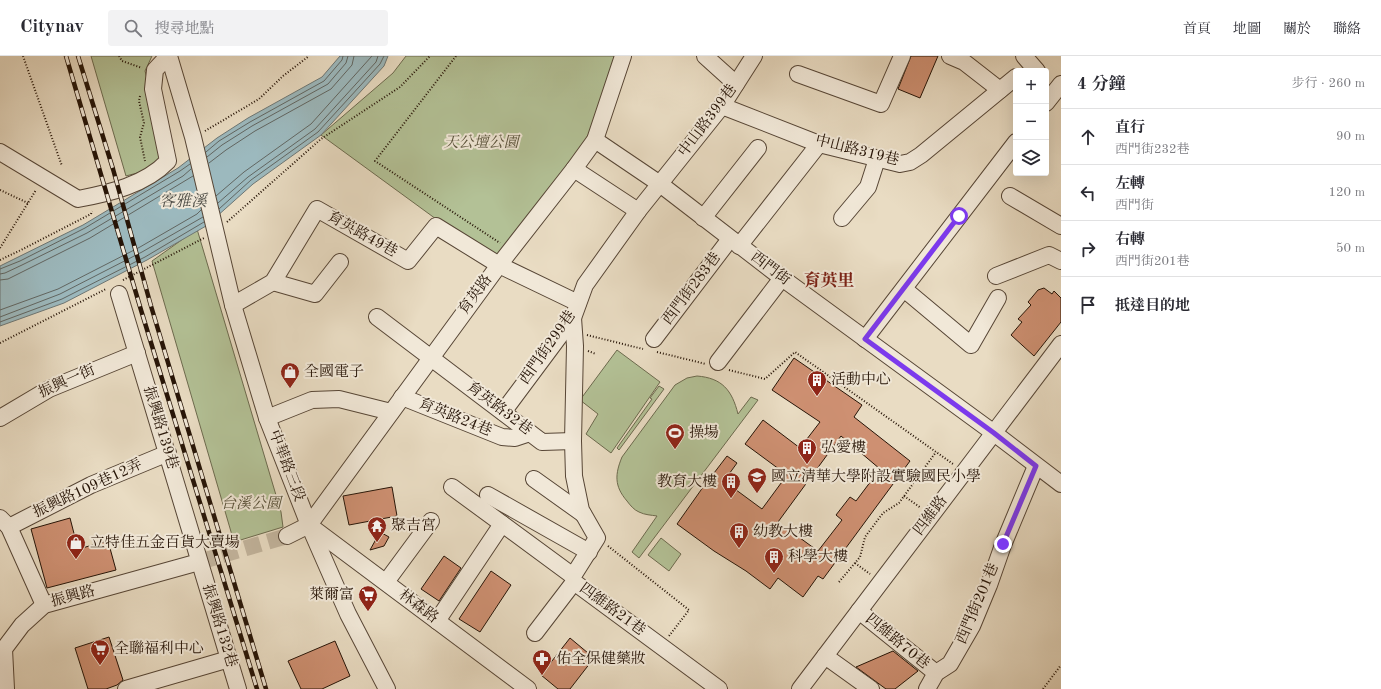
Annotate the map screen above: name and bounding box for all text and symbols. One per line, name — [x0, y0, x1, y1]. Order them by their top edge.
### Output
search box — [108, 10, 388, 46]
icon: search — [122, 17, 144, 39]
text: Citynav — [20, 18, 84, 37]
text: 搜尋地點 — [154, 22, 214, 37]
text: 首頁 — [1183, 22, 1211, 36]
text: 地圖 — [1233, 22, 1261, 36]
text: 關於 — [1283, 22, 1311, 36]
text: 聯絡 — [1333, 22, 1361, 36]
map controls — [1013, 68, 1049, 176]
button: + — [1013, 68, 1049, 104]
text: 4 分鐘 — [1077, 76, 1126, 93]
text: 步行 · 260 m — [1291, 77, 1365, 90]
street label: 中山路399巷 — [675, 81, 740, 160]
button: − — [1013, 104, 1049, 140]
text: 直行 — [1115, 121, 1145, 136]
icon: ahead — [1077, 126, 1099, 148]
text: 90 m — [1336, 130, 1365, 143]
street label: 中山路319巷 — [813, 131, 901, 169]
park label: 天公壇公園 — [443, 134, 520, 151]
button: layers — [1013, 140, 1049, 176]
text: 西門街232巷 — [1115, 143, 1190, 156]
text: 左轉 — [1115, 177, 1145, 192]
icon: left — [1077, 182, 1099, 204]
text: 120 m — [1328, 186, 1365, 199]
water label: 客雅溪 — [159, 192, 209, 210]
text: 西門街 — [1115, 199, 1154, 212]
route start — [950, 207, 968, 225]
street label: 育英路49巷 — [325, 208, 400, 260]
text: 右轉 — [1115, 233, 1145, 248]
icon: right — [1077, 238, 1099, 260]
text: 50 m — [1336, 242, 1365, 255]
street label: 西門街 — [748, 248, 794, 289]
street label: 西門街283巷 — [659, 249, 724, 328]
text: 西門街201巷 — [1115, 255, 1190, 268]
street label: 育英路 — [455, 271, 495, 318]
district label: 育英里 — [804, 271, 855, 290]
icon: arrive — [1077, 294, 1099, 316]
text: 抵達目的地 — [1115, 299, 1190, 314]
street label: 西門街299巷 — [516, 307, 579, 388]
street label: 振興一街 — [36, 361, 97, 401]
shop icon: 全國電子 — [279, 361, 301, 389]
place label: 全國電子 — [304, 363, 364, 380]
building icon: 活動中心 — [806, 369, 828, 397]
place label: 活動中心 — [831, 371, 891, 388]
street label: 育英路32巷 — [464, 378, 536, 438]
street label: 振興路139巷 — [140, 384, 182, 471]
street label: 育英路24巷 — [416, 395, 494, 439]
sports icon: 操場 — [664, 422, 686, 450]
place label: 操場 — [689, 424, 719, 441]
street label: 中華路三段 — [266, 428, 308, 504]
building icon: 弘愛樓 — [796, 437, 818, 465]
place label: 弘愛樓 — [821, 439, 866, 456]
street label: 振興路109巷12弄 — [30, 455, 145, 521]
school or university icon: 國立清華大學附設實驗國民小學 — [746, 466, 768, 494]
place label: 國立清華大學附設實驗國民小學 — [771, 468, 981, 485]
building icon: 教育大樓 — [720, 471, 742, 499]
place label: 教育大樓 — [657, 473, 717, 490]
street label: 四維路 — [910, 492, 951, 538]
park label: 台溪公園 — [221, 495, 283, 512]
temple icon: 聚吉宮 — [366, 515, 388, 543]
place label: 聚吉宮 — [391, 517, 436, 534]
building icon: 幼教大樓 — [728, 521, 750, 549]
place label: 幼教大樓 — [753, 523, 813, 540]
shop icon: 立特佳五金百貨大賣場 — [65, 532, 87, 560]
place label: 立特佳五金百貨大賣場 — [90, 534, 240, 551]
route end — [994, 535, 1012, 553]
building icon: 科學大樓 — [763, 546, 785, 574]
place label: 科學大樓 — [788, 548, 848, 565]
street label: 西門街201巷 — [952, 561, 1002, 647]
street label: 四維路21巷 — [576, 580, 649, 639]
street label: 振興路 — [49, 582, 97, 610]
street label: 振興路132巷 — [199, 582, 241, 669]
supermarket icon: 萊爾富 — [357, 584, 379, 612]
place label: 萊爾富 — [309, 586, 354, 603]
street label: 林森路 — [396, 586, 442, 627]
street label: 四維路70巷 — [862, 610, 933, 672]
supermarket icon: 全聯福利中心 — [89, 638, 111, 666]
place label: 全聯福利中心 — [114, 640, 204, 657]
pharmacy icon: 佑全保健藥妝 — [531, 648, 553, 676]
place label: 佑全保健藥妝 — [556, 650, 646, 667]

